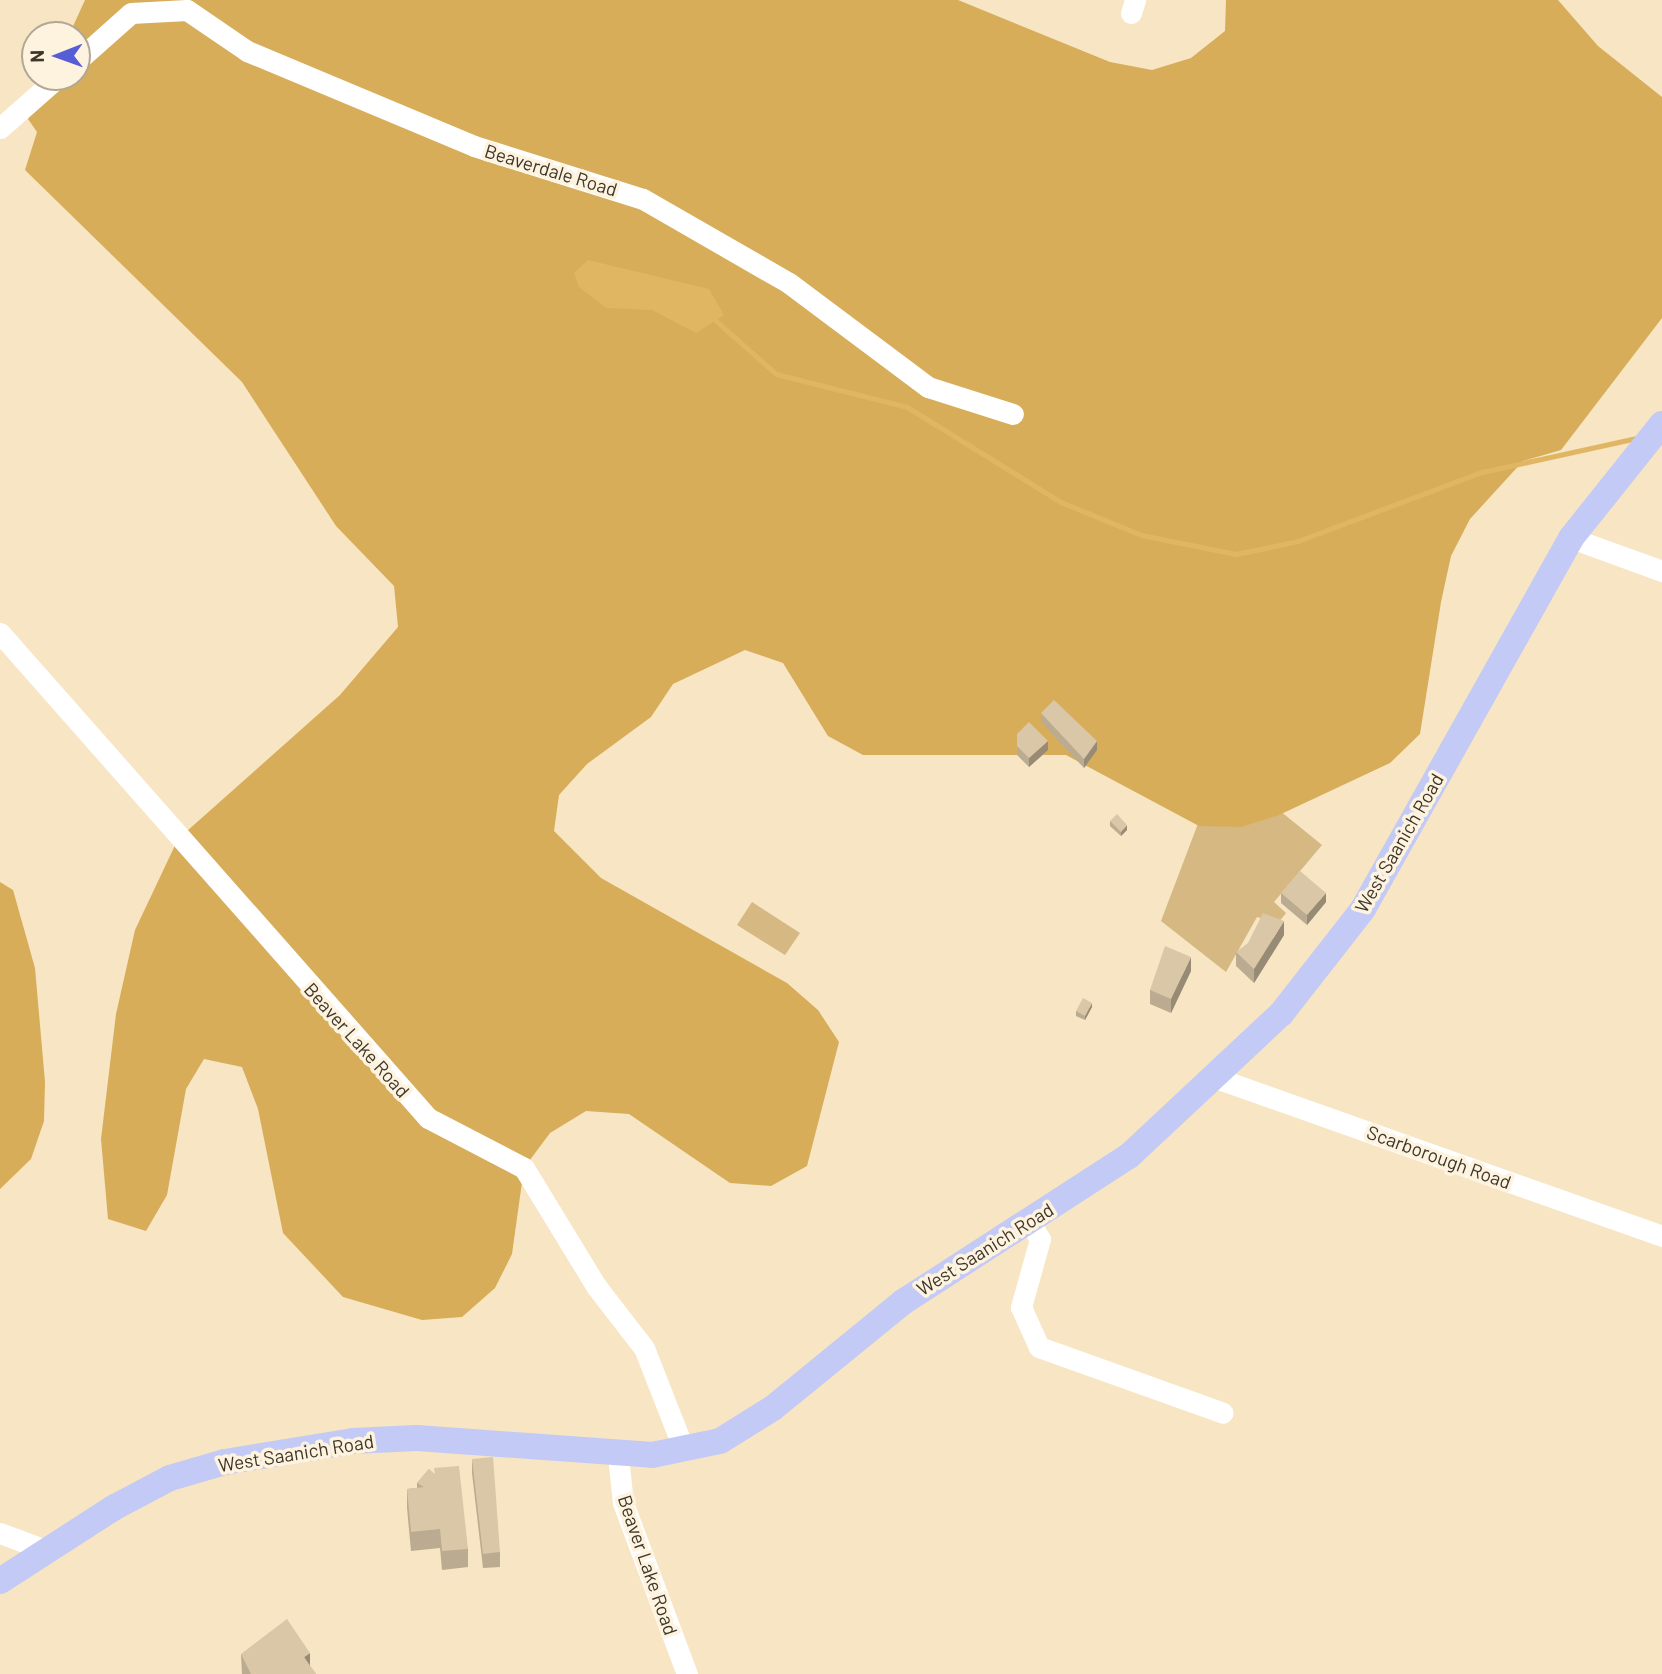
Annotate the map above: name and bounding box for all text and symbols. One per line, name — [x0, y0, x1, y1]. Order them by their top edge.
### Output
north arrow — [21, 21, 91, 91]
text: N — [25, 50, 48, 63]
street label: Beaverdale Road — [482, 139, 620, 201]
street label: West Saanich Road — [1350, 769, 1448, 917]
street label: Beaver Lake Road — [299, 978, 415, 1102]
street label: Scarborough Road — [1364, 1120, 1514, 1194]
street label: West Saanich Road — [912, 1198, 1058, 1300]
street label: West Saanich Road — [217, 1429, 375, 1477]
street label: Beaver Lake Road — [613, 1492, 683, 1638]

